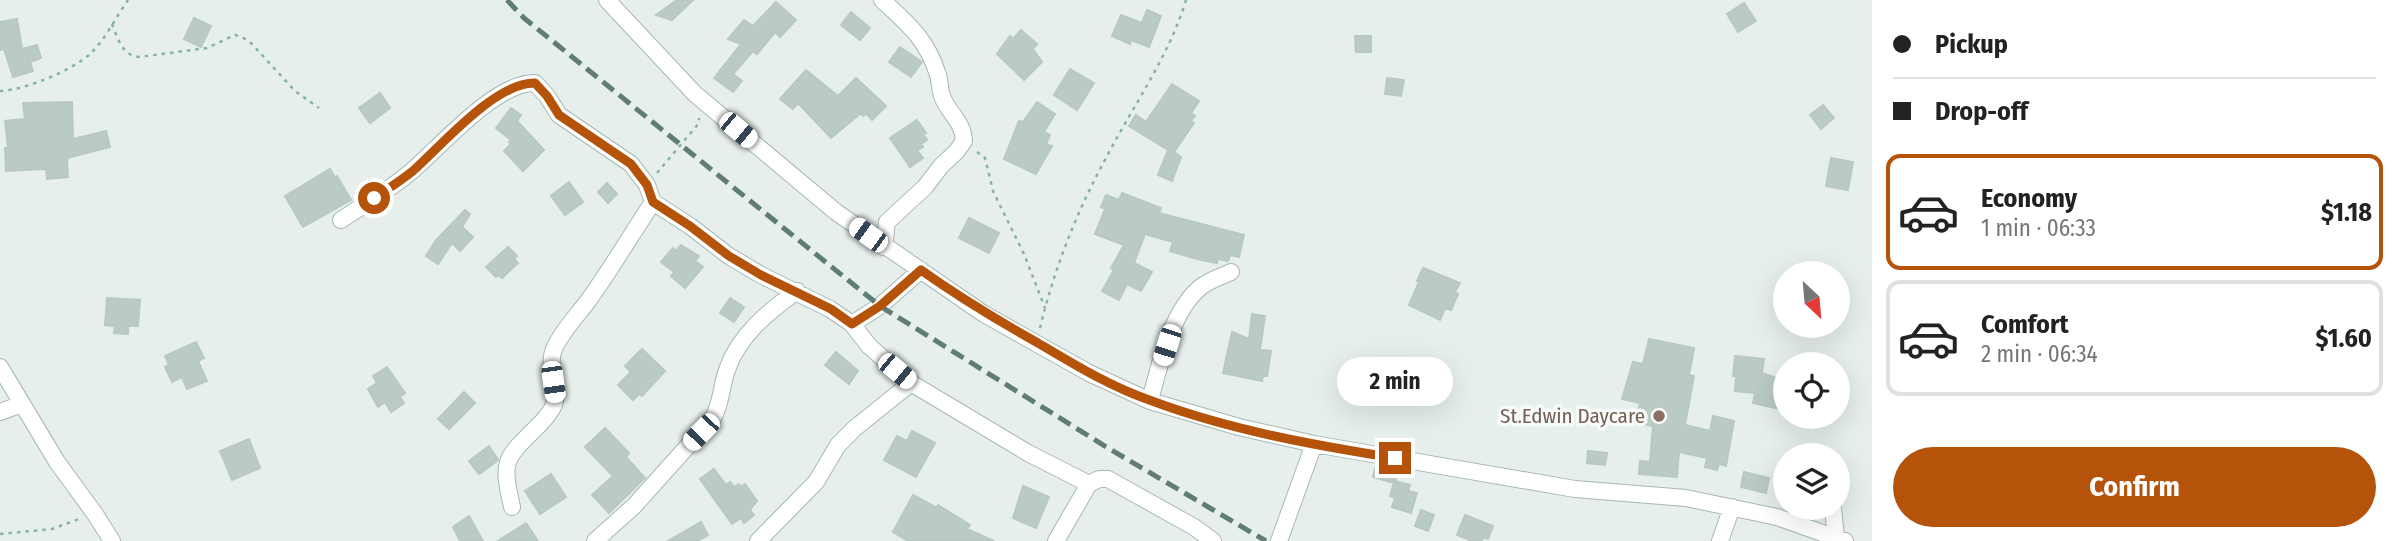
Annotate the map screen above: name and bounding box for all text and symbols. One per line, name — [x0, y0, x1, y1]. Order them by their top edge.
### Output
text: Pickup — [1935, 29, 2008, 60]
text: Drop-off — [1935, 96, 2028, 127]
car — [716, 108, 761, 152]
icon: car — [1897, 181, 1960, 244]
route start — [358, 182, 390, 214]
text: Economy — [1981, 183, 2077, 214]
text: $1.18 — [2321, 197, 2372, 228]
car — [845, 214, 892, 256]
text: 1 min · 06:33 — [1981, 214, 2096, 242]
north arrow — [1773, 261, 1850, 338]
map controls — [1773, 261, 1850, 520]
icon: car — [1897, 307, 1960, 370]
text: Comfort — [1981, 309, 2069, 340]
car — [1151, 322, 1184, 368]
text: $1.60 — [2316, 323, 2372, 354]
text: 2 min · 06:34 — [1981, 340, 2098, 368]
car — [875, 349, 920, 393]
button: locate — [1773, 352, 1850, 429]
callout: 2 min — [1337, 356, 1453, 406]
car — [540, 360, 567, 404]
text: 2 min — [1370, 367, 1421, 395]
place label: St.Edwin Daycare — [1500, 403, 1645, 429]
marker: St.Edwin Daycare — [1651, 408, 1667, 424]
car — [679, 410, 724, 454]
route end — [1379, 442, 1411, 474]
button: layers — [1773, 443, 1850, 520]
button: Confirm — [1893, 447, 2376, 527]

